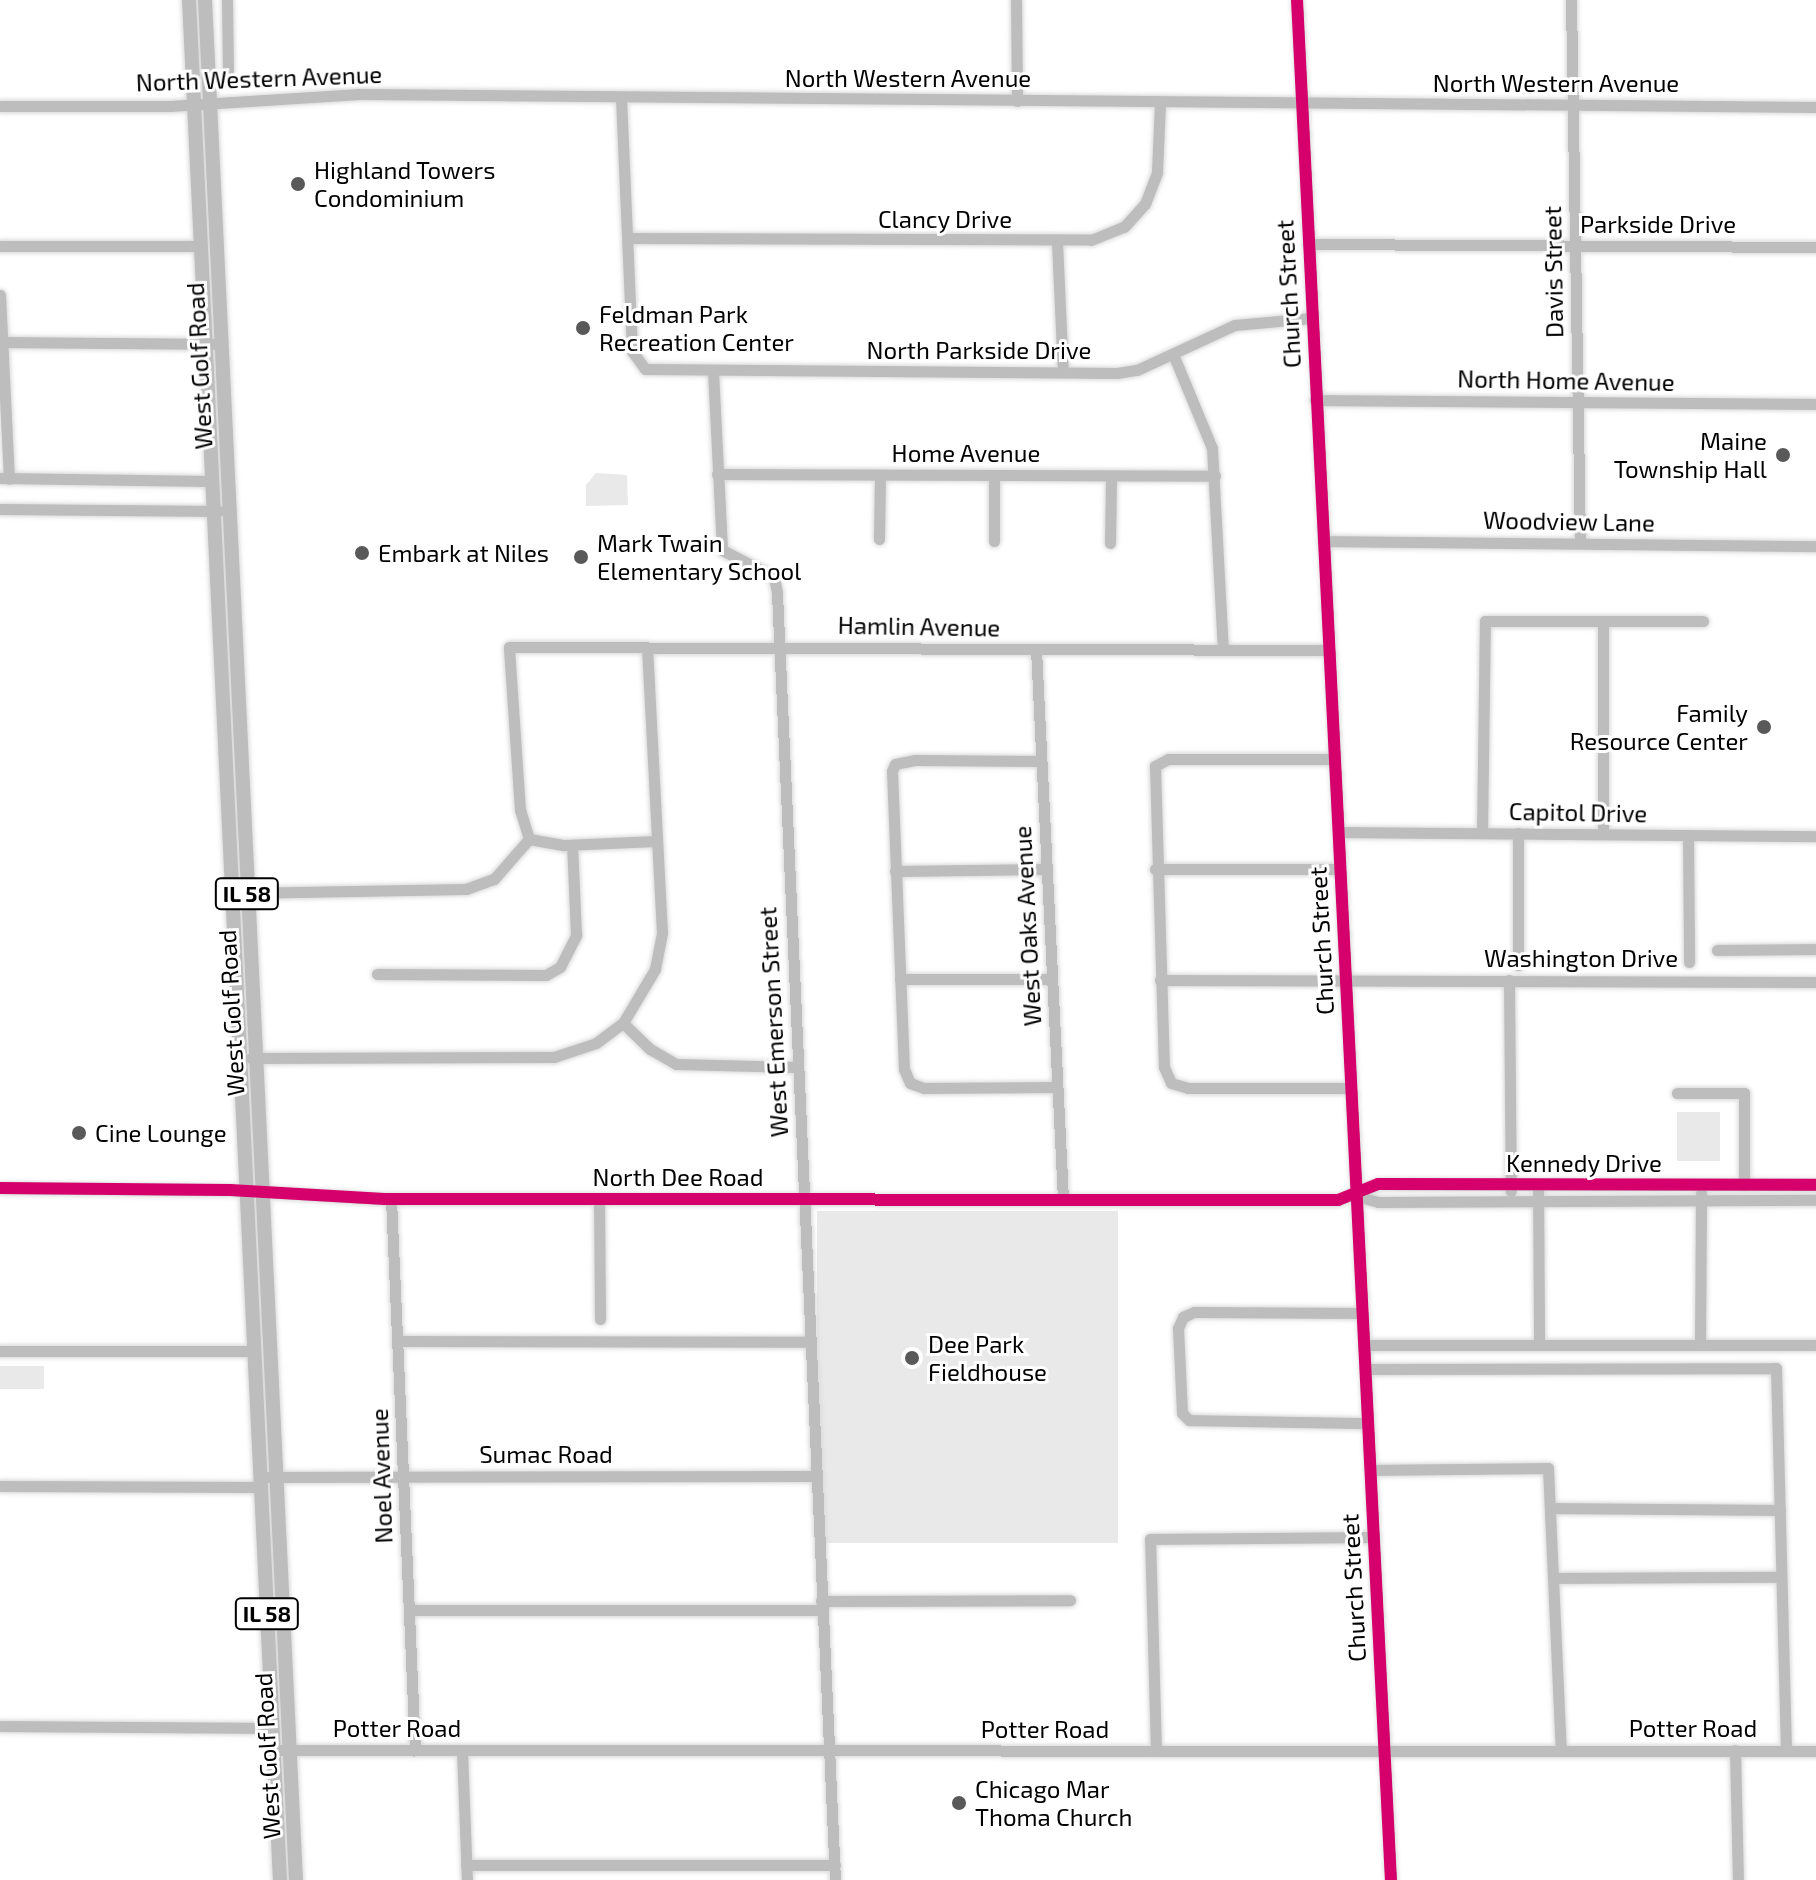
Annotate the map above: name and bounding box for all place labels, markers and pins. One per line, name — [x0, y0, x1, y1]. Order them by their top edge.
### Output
place label: Highland Towers Condominium — [314, 156, 496, 212]
marker: Highland Towers Condominium — [289, 175, 307, 193]
place label: Feldman Park Recreation Center — [599, 300, 794, 356]
marker: Feldman Park Recreation Center — [574, 319, 592, 337]
place label: Maine Township Hall — [1614, 427, 1767, 483]
marker: Maine Township Hall — [1774, 446, 1792, 464]
place label: Mark Twain Elementary School — [597, 529, 802, 585]
place label: Embark at Niles — [378, 539, 549, 567]
marker: Embark at Niles — [353, 544, 371, 562]
marker: Mark Twain Elementary School — [572, 548, 590, 566]
place label: Family Resource Center — [1570, 699, 1748, 755]
marker: Family Resource Center — [1755, 718, 1773, 736]
place label: Cine Lounge — [95, 1119, 227, 1147]
marker: Cine Lounge — [70, 1124, 88, 1142]
place label: Dee Park Fieldhouse — [928, 1330, 1047, 1386]
marker: Dee Park Fieldhouse — [903, 1349, 921, 1367]
place label: Chicago Mar Thoma Church — [975, 1775, 1132, 1831]
marker: Chicago Mar Thoma Church — [950, 1794, 968, 1812]

